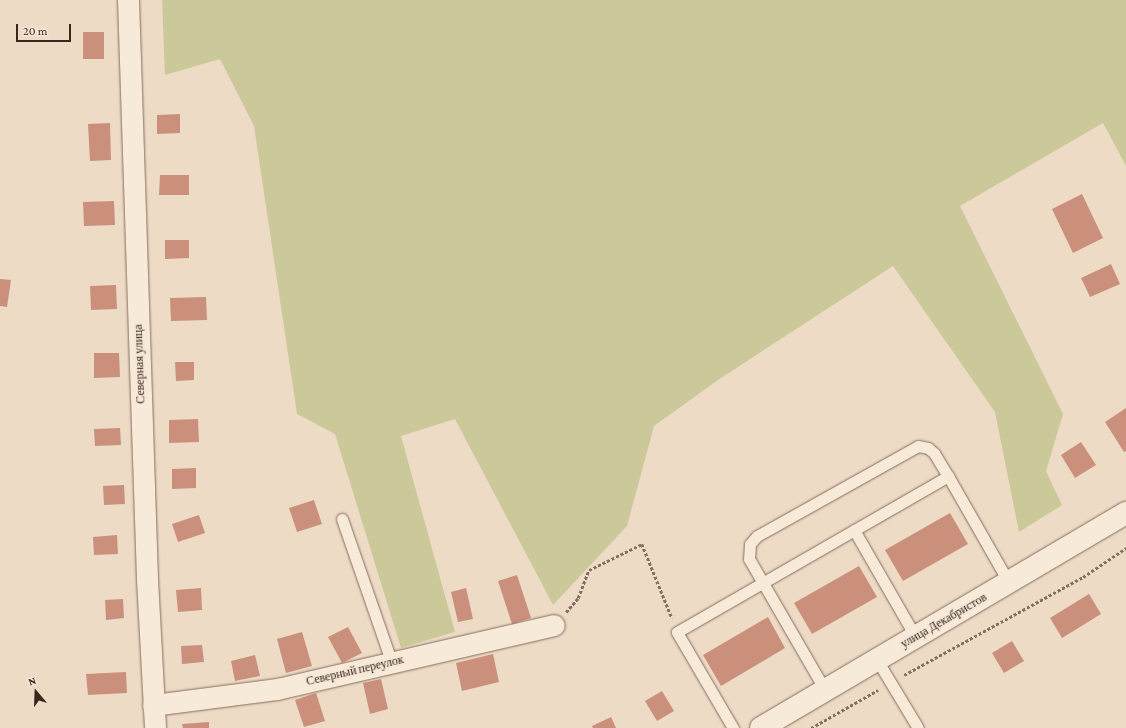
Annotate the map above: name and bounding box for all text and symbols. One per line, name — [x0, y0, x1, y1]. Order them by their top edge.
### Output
scale bar — [18, 16, 73, 42]
text: 20 m — [23, 24, 47, 38]
street label: Северная улица — [131, 324, 149, 404]
street label: улица Декабристов — [898, 590, 990, 652]
street label: Северный переулок — [305, 653, 405, 689]
north arrow — [16, 672, 56, 712]
text: N — [27, 674, 38, 688]

